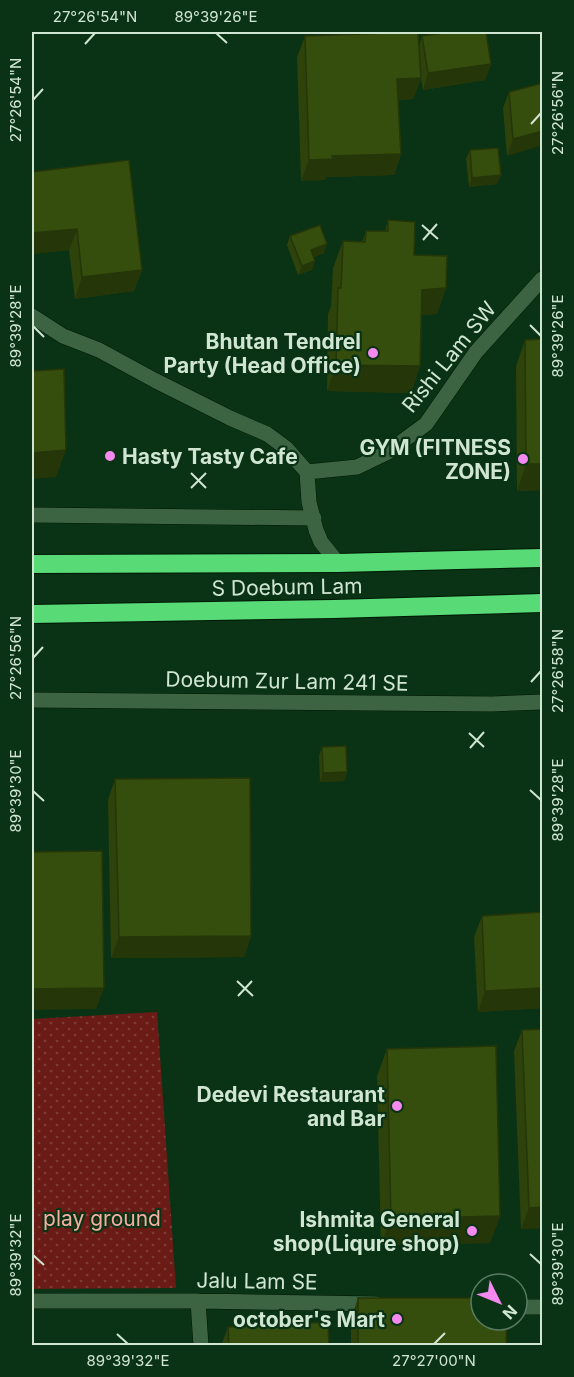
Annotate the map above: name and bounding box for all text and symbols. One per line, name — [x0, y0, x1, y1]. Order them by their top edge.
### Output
text: 27°26'54"N — [53, 7, 137, 26]
text: 89°39'26"E — [175, 7, 257, 26]
text: 27°26'54"N — [6, 58, 25, 142]
text: 27°26'56"N — [548, 71, 567, 155]
text: 89°39'28"E — [6, 285, 25, 367]
text: 89°39'26"E — [548, 295, 567, 377]
street label: Rishi Lam SW — [397, 296, 501, 417]
place label: Bhutan Tendrel Party (Head Office) — [164, 329, 361, 378]
marker: Bhutan Tendrel Party (Head Office) — [366, 346, 380, 360]
place label: GYM (FITNESS ZONE) — [360, 435, 511, 484]
place label: Hasty Tasty Cafe — [122, 444, 298, 469]
marker: Hasty Tasty Cafe — [103, 449, 117, 463]
marker: GYM (FITNESS ZONE) — [516, 452, 530, 466]
street label: S Doebum Lam — [211, 573, 363, 601]
text: 27°26'56"N — [6, 616, 25, 700]
text: 27°26'58"N — [548, 629, 567, 713]
street label: Doebum Zur Lam 241 SE — [165, 666, 409, 696]
text: 89°39'30"E — [6, 749, 25, 833]
text: 89°39'28"E — [548, 759, 567, 841]
place label: Dedevi Restaurant and Bar — [197, 1082, 385, 1131]
marker: Dedevi Restaurant and Bar — [390, 1099, 404, 1113]
park label: play ground — [43, 1206, 161, 1231]
place label: Ishmita General shop(Liqure shop) — [273, 1207, 460, 1256]
text: 89°39'32"E — [6, 1214, 25, 1296]
text: 89°39'30"E — [548, 1222, 567, 1306]
marker: Ishmita General shop(Liqure shop) — [465, 1224, 479, 1238]
street label: Jalu Lam SE — [196, 1267, 318, 1295]
north arrow — [469, 1272, 529, 1332]
text: N — [498, 1301, 521, 1324]
place label: october's Mart — [233, 1307, 385, 1332]
marker: october's Mart — [390, 1312, 404, 1326]
text: 89°39'32"E — [87, 1351, 169, 1370]
text: 27°27'00"N — [392, 1351, 476, 1370]

